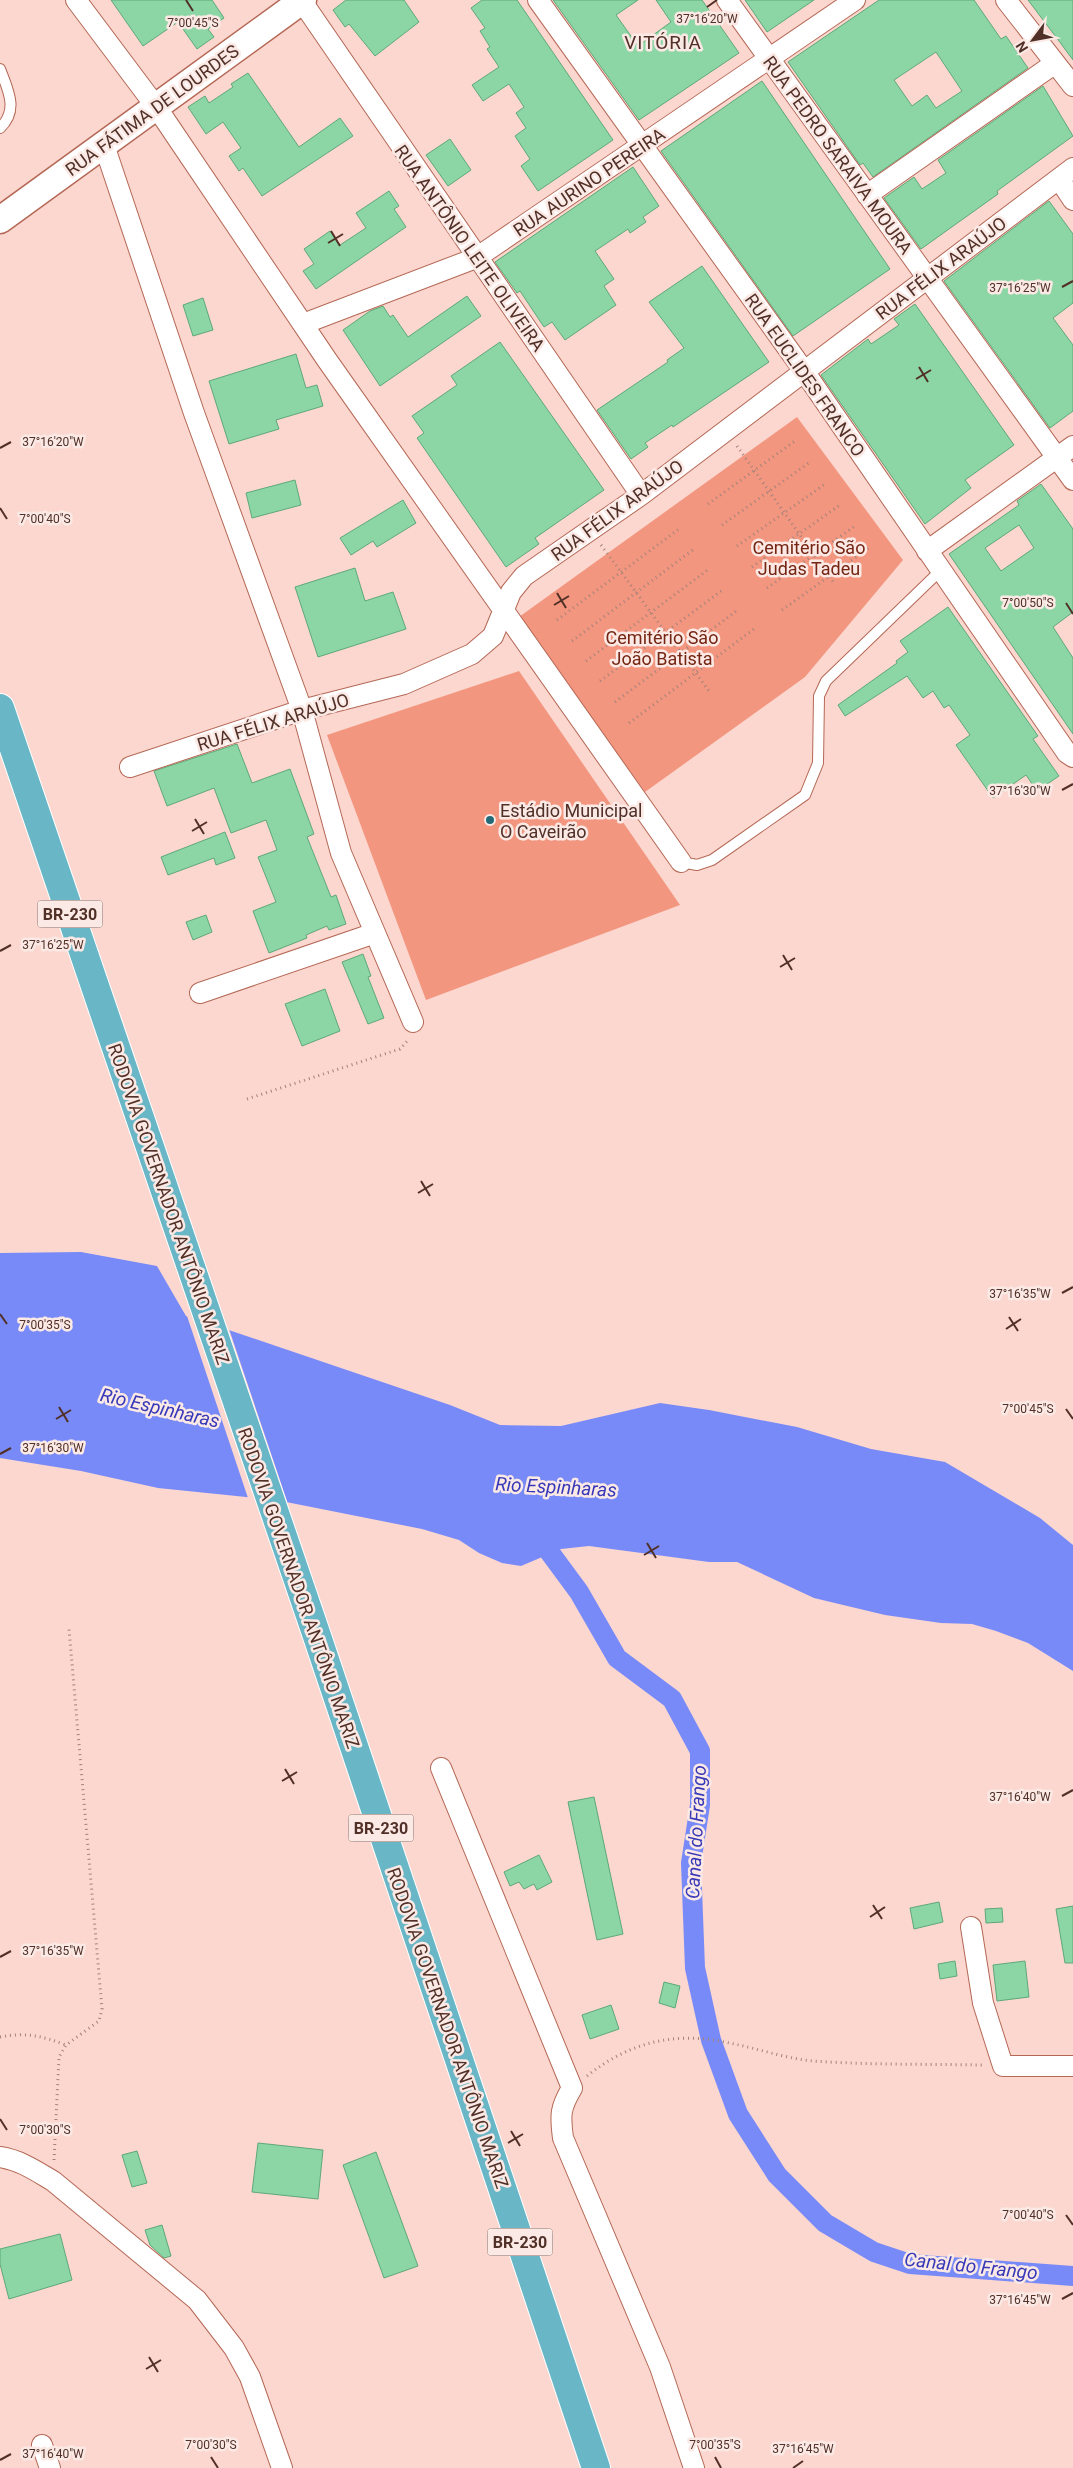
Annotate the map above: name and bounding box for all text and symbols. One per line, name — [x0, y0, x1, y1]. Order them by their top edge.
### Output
text: 37°16'20"W — [676, 12, 738, 26]
north arrow — [1008, 15, 1058, 65]
text: 7°00'45"S — [167, 16, 219, 30]
district label: VITÓRIA — [624, 31, 702, 54]
text: N — [1013, 38, 1031, 55]
street label: RUA FÁTIMA DE LOURDES — [61, 40, 243, 180]
street label: RUA PEDRO SARAIVA MOURA — [759, 52, 917, 258]
street label: RUA AURINO PEREIRA — [509, 123, 669, 241]
street label: RUA ANTÔNIO LEITE OLIVEIRA — [391, 141, 550, 355]
street label: RUA FÉLIX ARAÚJO — [872, 212, 1010, 324]
text: 37°16'25"W — [989, 281, 1051, 295]
street label: RUA EUCLIDES FRANCO — [741, 290, 869, 460]
text: 37°16'20"W — [22, 435, 84, 449]
street label: RUA FÉLIX ARAÚJO — [547, 455, 687, 565]
text: 7°00'40"S — [19, 512, 71, 526]
park label: Cemitério São Judas Tadeu — [753, 537, 865, 579]
text: 7°00'50"S — [1002, 596, 1054, 610]
park label: Cemitério São João Batista — [606, 627, 718, 669]
street label: RUA FÉLIX ARAÚJO — [194, 689, 352, 755]
text: 37°16'30"W — [989, 784, 1051, 798]
place label: Estádio Municipal O Caveirão — [500, 800, 643, 842]
marker: Estádio Municipal O Caveirão — [484, 814, 496, 826]
road number: BR-230 — [38, 901, 102, 928]
text: 37°16'25"W — [22, 938, 84, 952]
street label: RODOVIA GOVERNADOR ANTÔNIO MARIZ — [104, 1041, 234, 1367]
text: 37°16'35"W — [989, 1287, 1051, 1301]
text: 7°00'35"S — [19, 1318, 71, 1332]
water label: Rio Espinharas — [98, 1383, 222, 1433]
text: 7°00'45"S — [1002, 1402, 1054, 1416]
street label: RODOVIA GOVERNADOR ANTÔNIO MARIZ — [234, 1425, 364, 1751]
text: 37°16'30"W — [22, 1441, 84, 1455]
water label: Rio Espinharas — [495, 1472, 617, 1502]
water label: Canal do Frango — [681, 1765, 711, 1899]
text: 37°16'40"W — [989, 1790, 1051, 1804]
road number: BR-230 — [348, 1815, 414, 1842]
street label: RODOVIA GOVERNADOR ANTÔNIO MARIZ — [383, 1865, 513, 2191]
text: 37°16'35"W — [22, 1944, 84, 1958]
text: 7°00'30"S — [19, 2123, 71, 2137]
text: 7°00'40"S — [1002, 2208, 1054, 2222]
road number: BR-230 — [488, 2228, 552, 2256]
water label: Canal do Frango — [903, 2248, 1039, 2284]
text: 37°16'45"W — [989, 2293, 1051, 2307]
text: 7°00'30"S — [185, 2438, 237, 2452]
text: 7°00'35"S — [689, 2438, 741, 2452]
text: 37°16'45"W — [772, 2442, 834, 2456]
text: 37°16'40"W — [22, 2447, 84, 2461]

